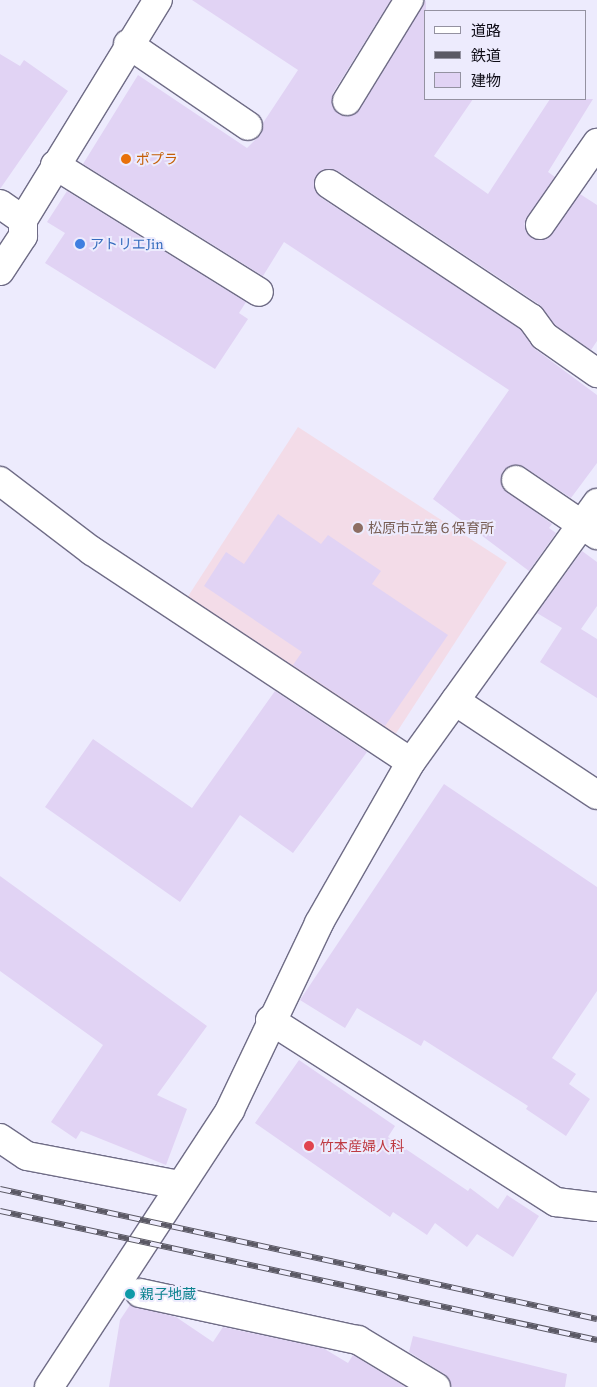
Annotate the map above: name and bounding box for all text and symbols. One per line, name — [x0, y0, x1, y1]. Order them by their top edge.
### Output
legend — [424, 10, 587, 100]
text: 道路 — [471, 20, 501, 41]
text: 鉄道 — [471, 45, 501, 66]
text: 建物 — [471, 70, 501, 91]
place label: ポプラ — [136, 151, 178, 167]
marker: ポプラ — [120, 153, 132, 165]
place label: アトリエJin — [90, 236, 164, 252]
marker: アトリエJin — [74, 238, 86, 250]
place label: 松原市立第６保育所 — [368, 520, 494, 536]
marker: 松原市立第６保育所 — [352, 522, 364, 534]
place label: 竹本産婦人科 — [320, 1138, 404, 1154]
marker: 竹本産婦人科 — [302, 1139, 316, 1153]
place label: 親子地蔵 — [140, 1286, 196, 1302]
marker: 親子地蔵 — [124, 1288, 136, 1300]

